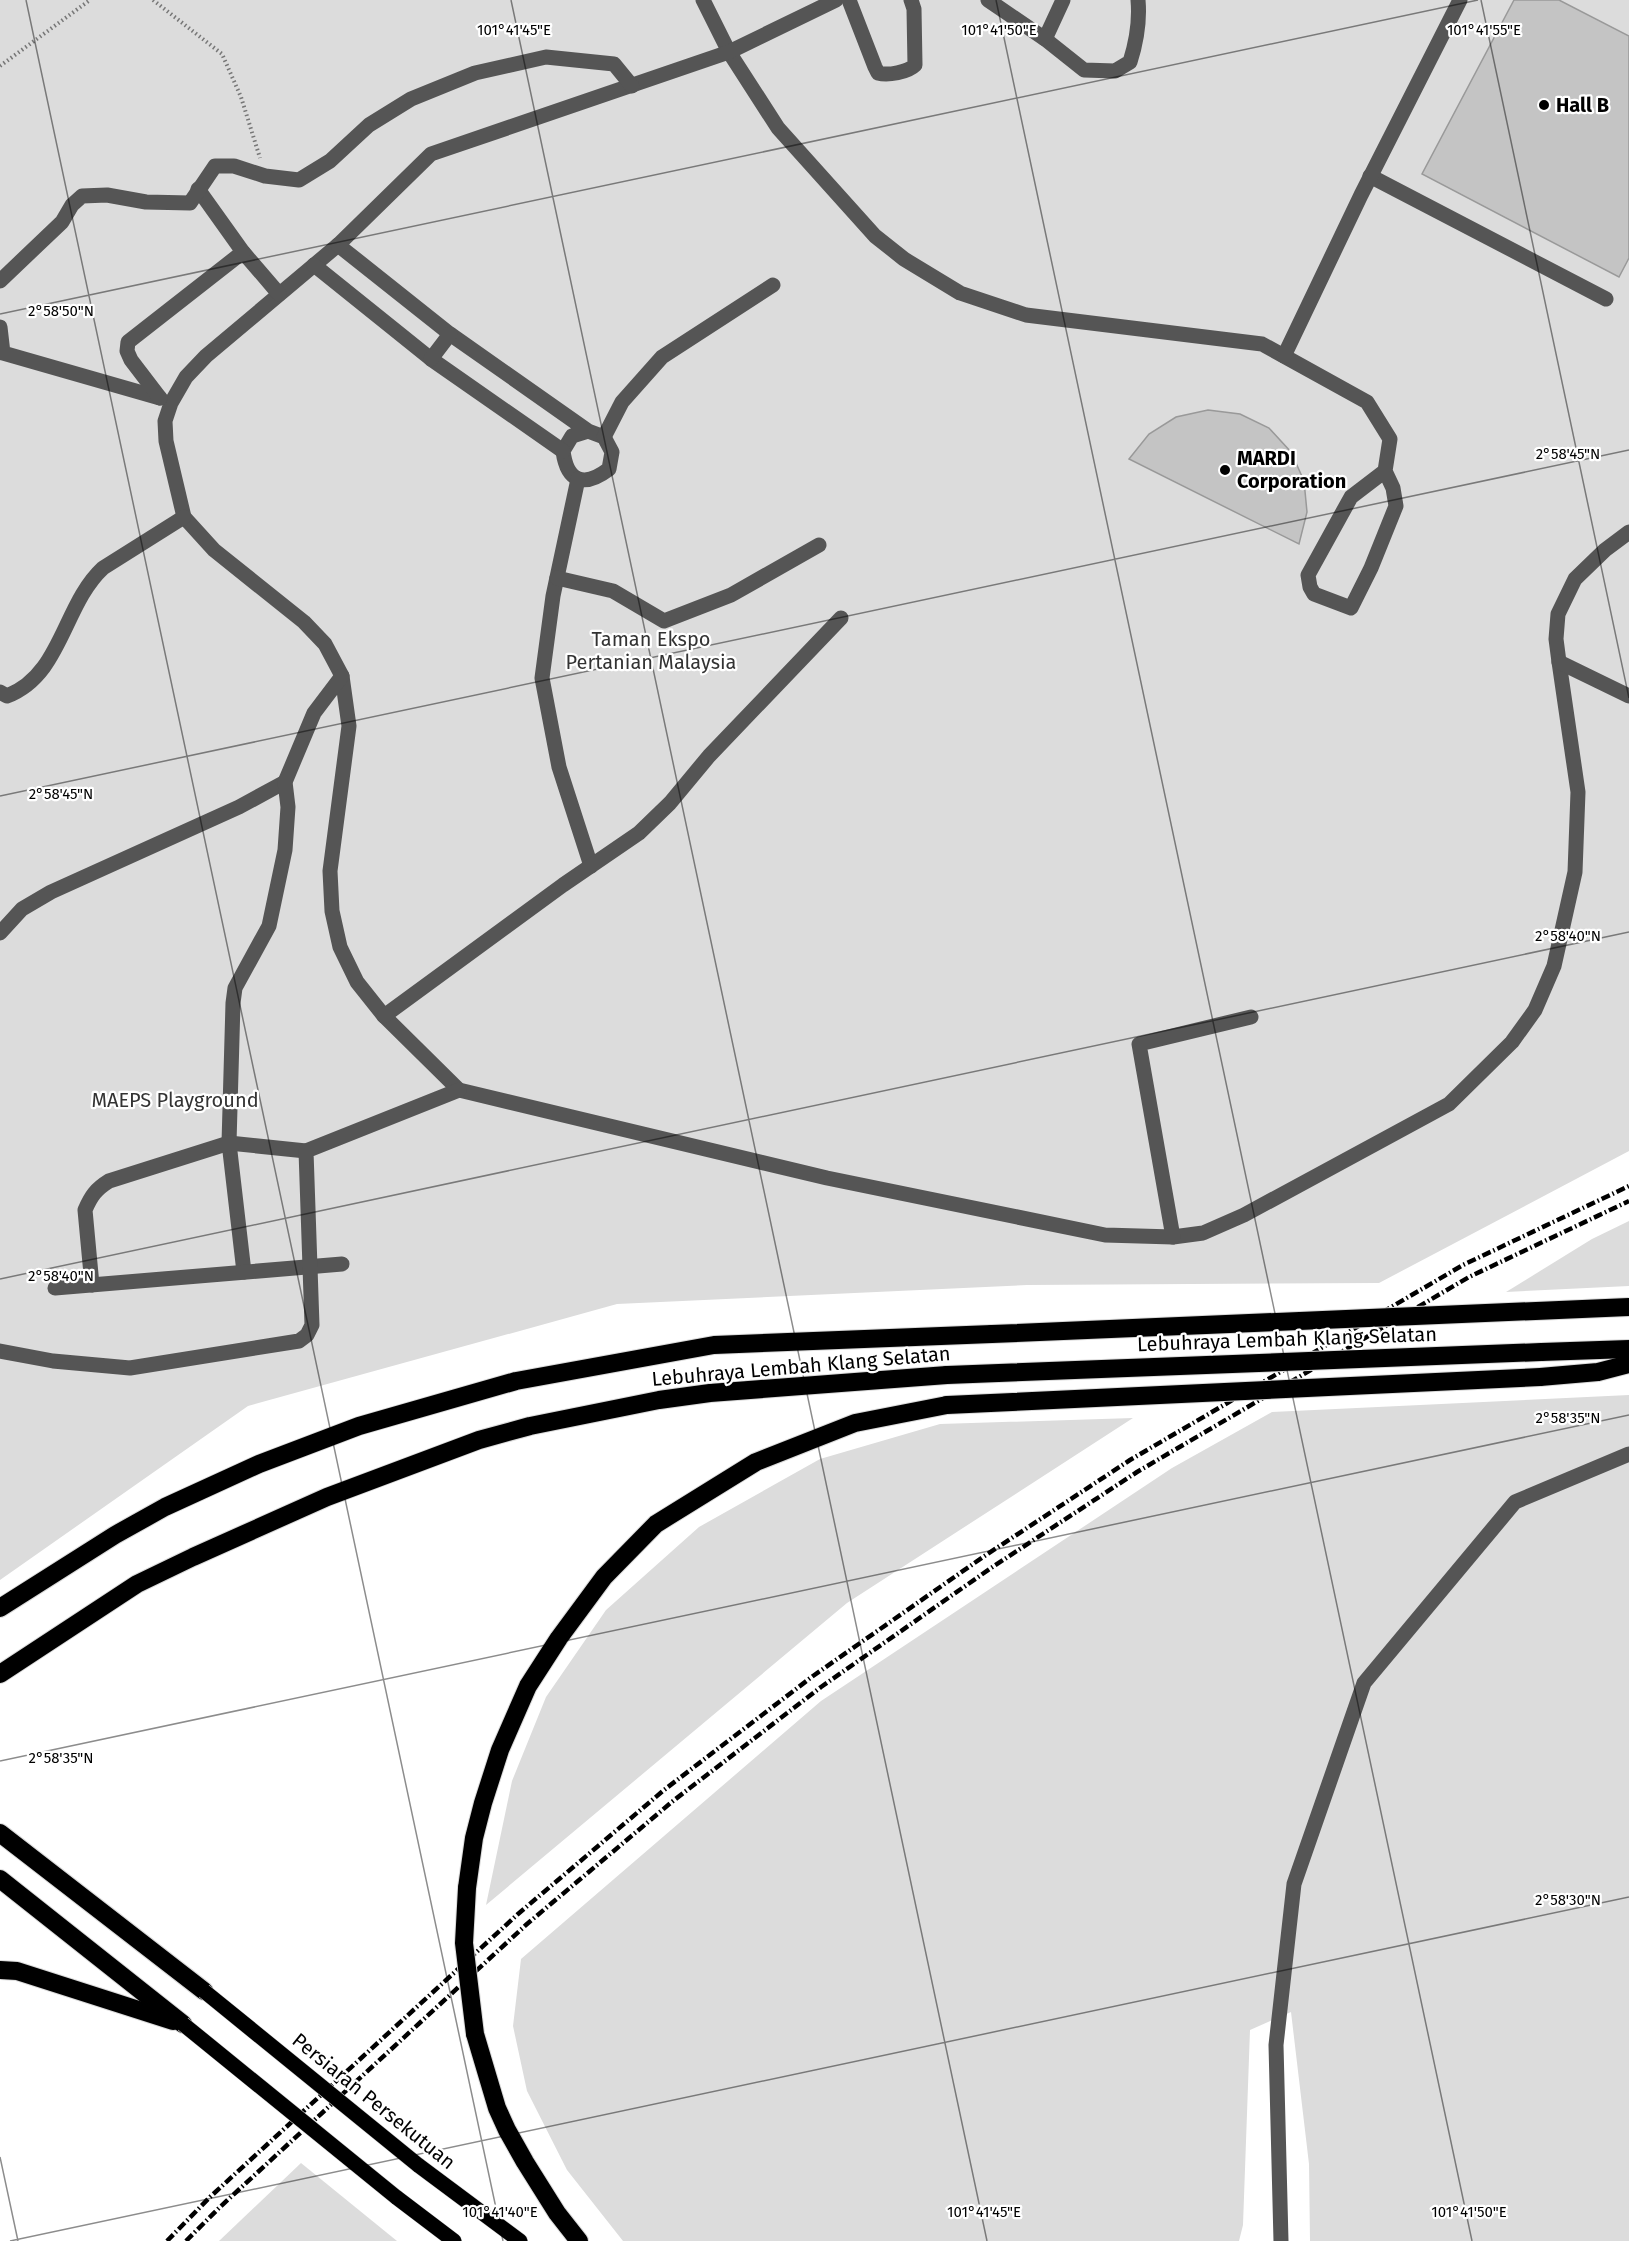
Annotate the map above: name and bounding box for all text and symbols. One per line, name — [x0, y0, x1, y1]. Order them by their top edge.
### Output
text: 101°41'45"E — [477, 21, 551, 39]
text: 101°41'50"E — [961, 21, 1037, 39]
text: 101°41'55"E — [1447, 21, 1521, 39]
place label: Hall B — [1556, 93, 1609, 117]
marker: Hall B — [1537, 98, 1551, 112]
text: 2°58'50"N — [28, 302, 94, 320]
text: 2°58'45"N — [1536, 445, 1600, 463]
place label: MARDI Corporation — [1237, 446, 1346, 493]
marker: MARDI Corporation — [1218, 463, 1232, 477]
park label: Taman Ekspo Pertanian Malaysia — [566, 627, 737, 674]
text: 2°58'45"N — [29, 785, 93, 803]
text: 2°58'40"N — [1535, 927, 1601, 945]
park label: MAEPS Playground — [91, 1088, 259, 1112]
text: 2°58'40"N — [28, 1267, 94, 1285]
street label: Lebuhraya Lembah Klang Selatan — [1137, 1322, 1437, 1356]
street label: Lebuhraya Lembah Klang Selatan — [651, 1341, 951, 1391]
text: 2°58'35"N — [1536, 1409, 1600, 1427]
text: 2°58'35"N — [29, 1749, 93, 1767]
text: 2°58'30"N — [1535, 1891, 1601, 1909]
street label: Persiaran Persekutuan — [288, 2028, 460, 2174]
text: 101°41'40"E — [462, 2203, 538, 2221]
text: 101°41'45"E — [947, 2203, 1021, 2221]
text: 101°41'50"E — [1431, 2203, 1507, 2221]

